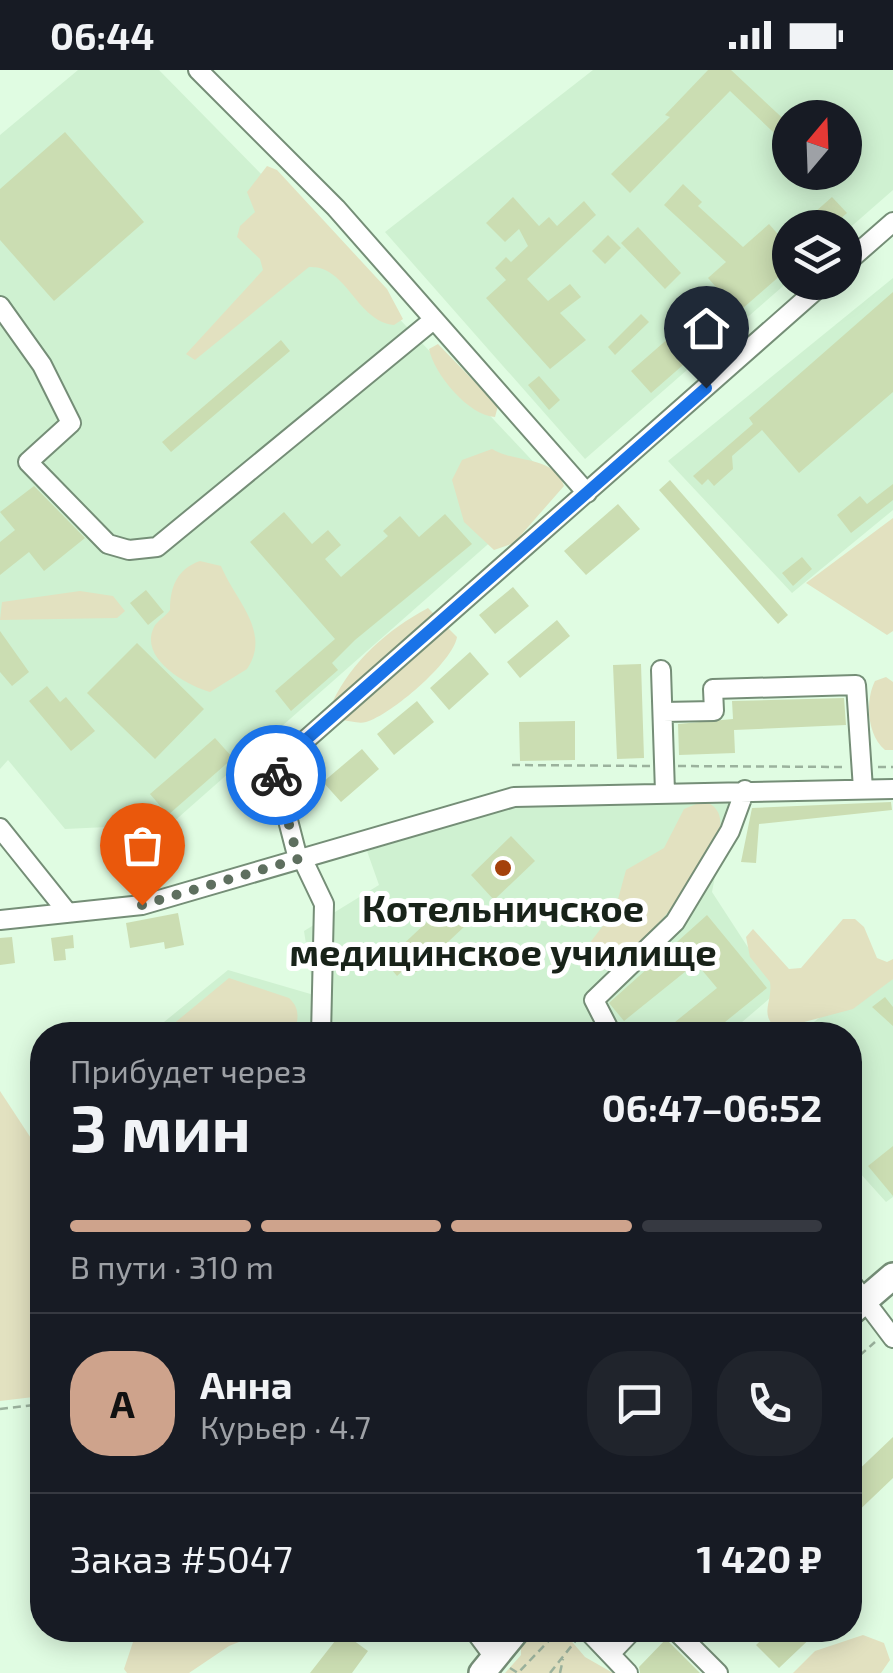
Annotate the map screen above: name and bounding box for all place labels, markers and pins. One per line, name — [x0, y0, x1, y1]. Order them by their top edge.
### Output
pin — [664, 286, 749, 389]
pin — [100, 803, 185, 906]
marker: Котельничское медицинское училище — [492, 857, 514, 879]
place label: Котельничское медицинское училище — [289, 884, 717, 974]

